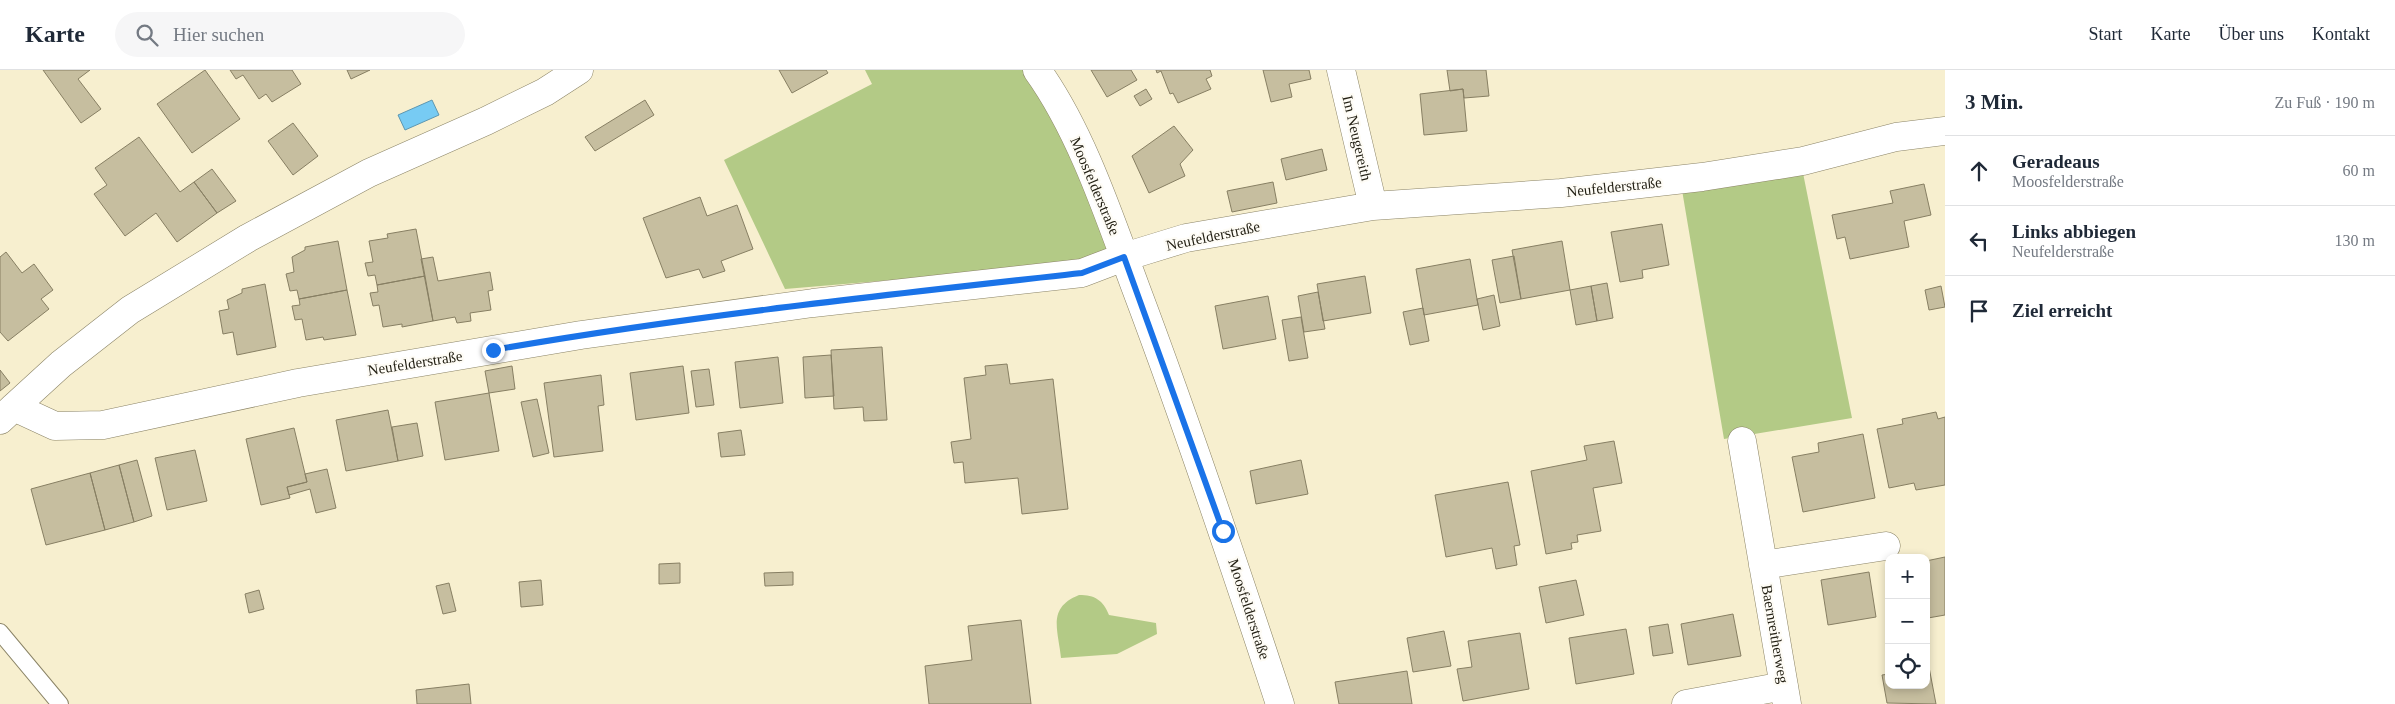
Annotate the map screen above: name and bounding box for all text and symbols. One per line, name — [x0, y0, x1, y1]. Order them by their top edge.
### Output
search box — [115, 12, 465, 57]
text: Karte — [25, 21, 85, 47]
icon: search — [133, 21, 161, 49]
text: Hier suchen — [173, 24, 264, 45]
text: Start — [2089, 24, 2123, 44]
text: Karte — [2151, 24, 2191, 44]
text: Über uns — [2219, 24, 2284, 44]
text: Kontakt — [2312, 24, 2370, 44]
text: 3 Min. — [1965, 90, 2023, 114]
street label: Im Neugereith — [1339, 94, 1375, 183]
text: Zu Fuß · 190 m — [2275, 94, 2375, 111]
street label: Moosfelderstraße — [1067, 135, 1123, 238]
text: Geradeaus — [2012, 151, 2100, 172]
icon: ahead — [1965, 157, 1993, 185]
text: 60 m — [2343, 162, 2375, 179]
text: Moosfelderstraße — [2012, 173, 2124, 190]
street label: Neufelderstraße — [1566, 174, 1663, 200]
street label: Neufelderstraße — [1164, 218, 1262, 254]
text: Links abbiegen — [2012, 221, 2136, 242]
icon: left — [1965, 227, 1993, 255]
text: 130 m — [2335, 232, 2375, 249]
text: Neufelderstraße — [2012, 243, 2114, 260]
icon: arrive — [1965, 297, 1993, 325]
text: Ziel erreicht — [2012, 300, 2112, 321]
route end — [482, 339, 505, 362]
street label: Neufelderstraße — [366, 348, 464, 378]
route start — [1212, 520, 1235, 543]
map controls — [1885, 554, 1930, 689]
button: + — [1885, 554, 1930, 599]
street label: Moosfelderstraße — [1225, 557, 1273, 662]
street label: Baernreitherweg — [1758, 583, 1792, 685]
button: − — [1885, 599, 1930, 644]
button: locate — [1885, 644, 1930, 689]

